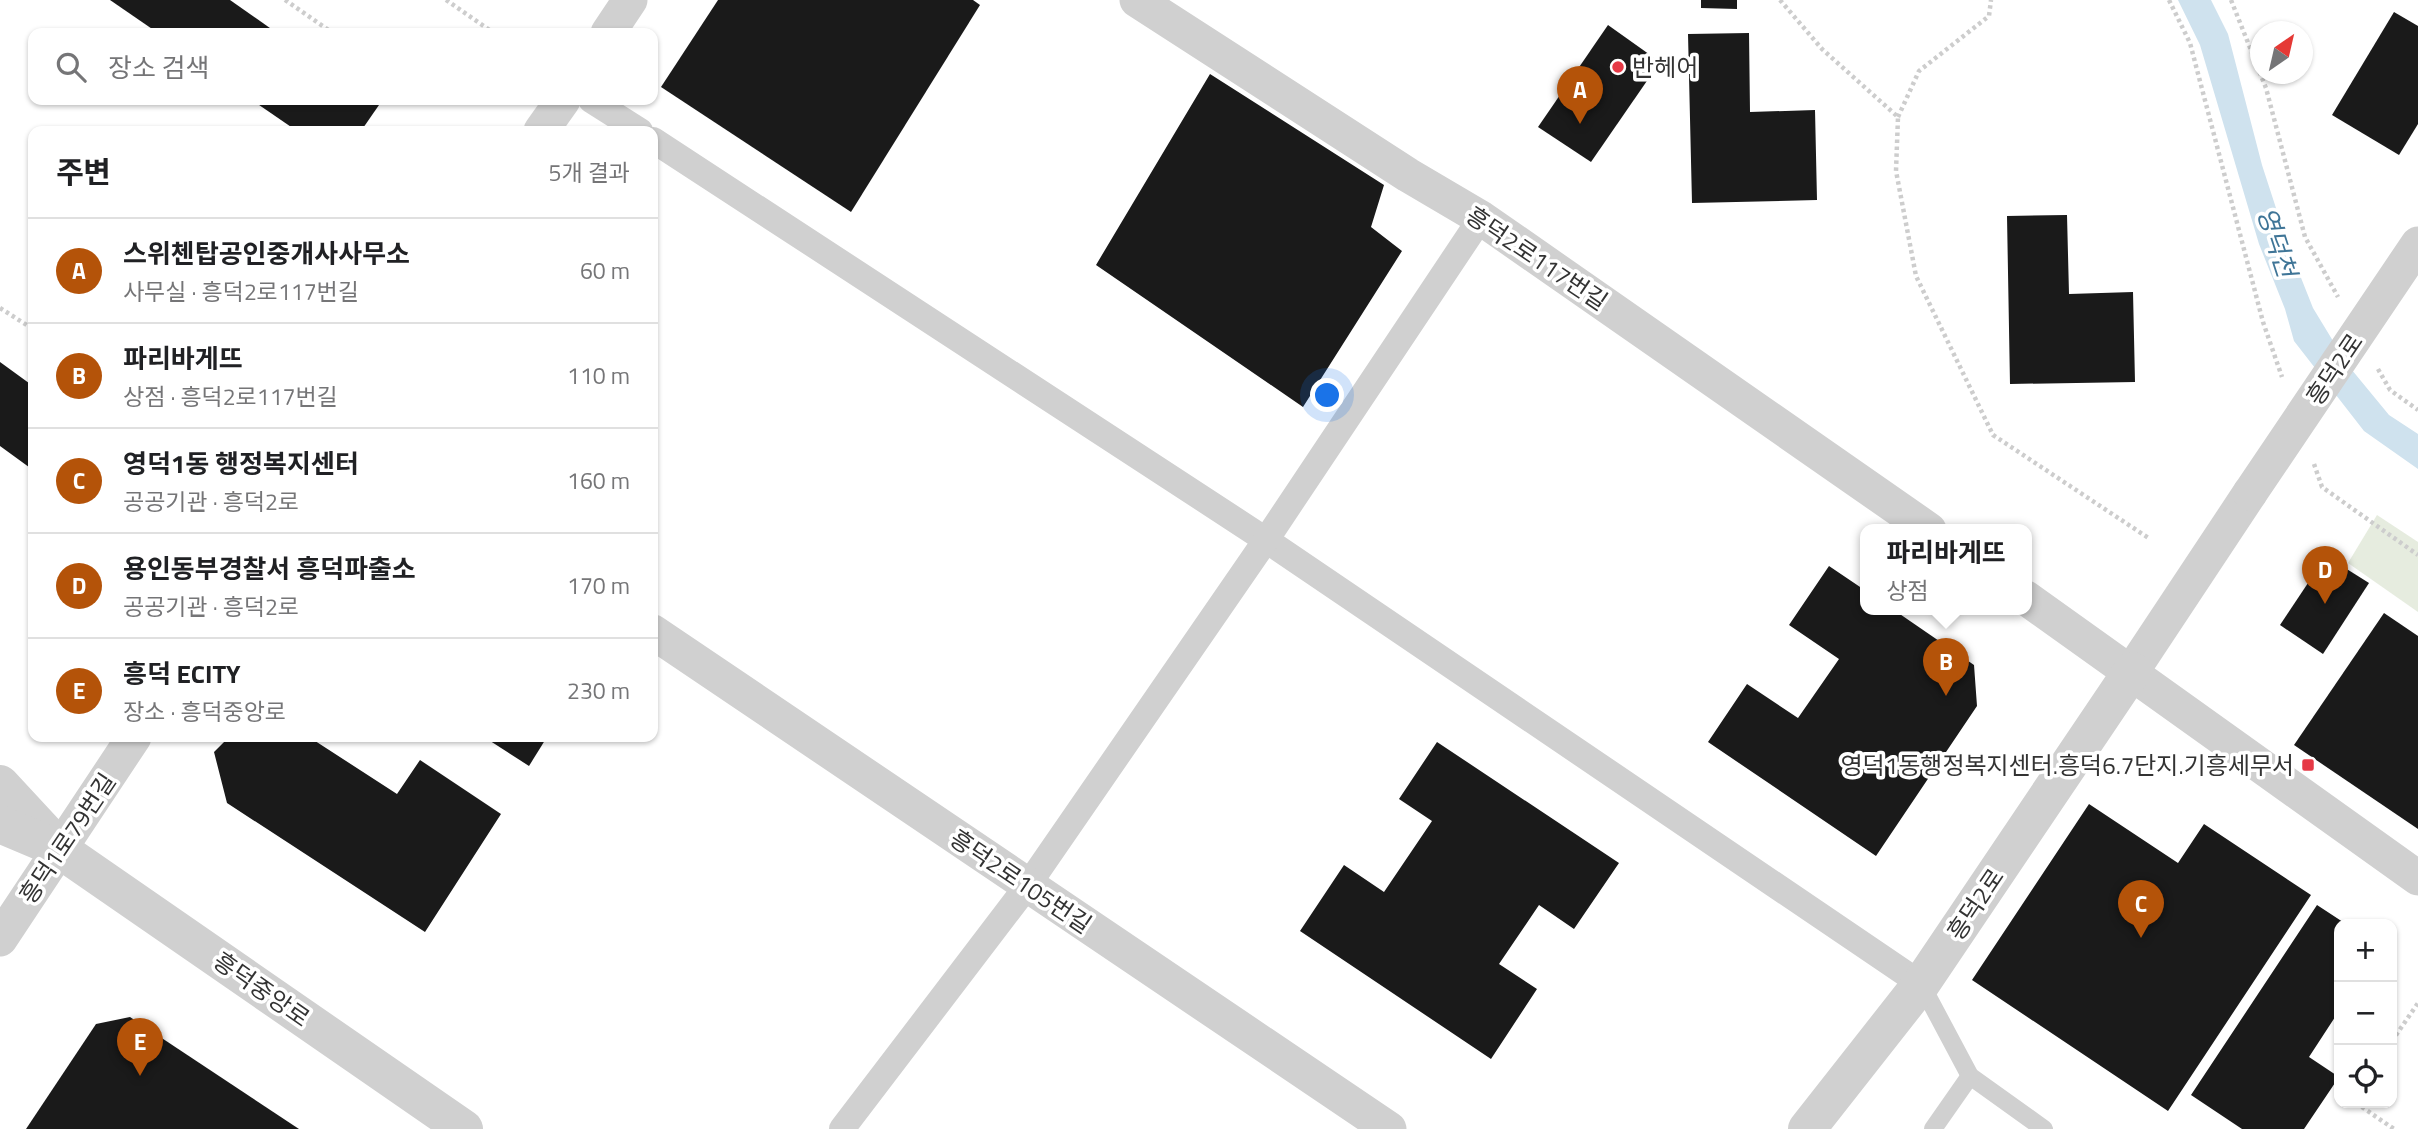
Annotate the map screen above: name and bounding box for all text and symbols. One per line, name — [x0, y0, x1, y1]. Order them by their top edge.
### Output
north arrow — [2250, 21, 2313, 84]
search box — [28, 28, 658, 105]
icon: search — [52, 48, 90, 86]
text: 장소 검색 — [108, 48, 209, 87]
place label: 반헤어 — [1632, 49, 1698, 85]
marker: 반헤어 — [1610, 59, 1626, 75]
pin: A — [1557, 66, 1603, 124]
text: 주변 — [56, 149, 111, 195]
text: 5개 결과 — [549, 155, 630, 190]
street label: 흥덕2로117번길 — [1459, 197, 1615, 319]
water label: 영덕천 — [2247, 202, 2308, 285]
text: 스위첸탑공인중개사사무소 — [123, 234, 410, 273]
text: A — [72, 253, 86, 288]
text: 60 m — [580, 253, 630, 288]
text: 사무실 · 흥덕2로117번길 — [123, 274, 359, 309]
street label: 흥덕2로 — [2297, 326, 2371, 412]
text: 파리바게뜨 — [123, 339, 243, 378]
text: B — [72, 358, 86, 393]
text: 110 m — [567, 358, 630, 393]
your location — [1310, 378, 1344, 412]
text: 상점 · 흥덕2로117번길 — [123, 379, 338, 414]
text: 영덕1동 행정복지센터 — [123, 444, 359, 483]
text: C — [73, 463, 85, 498]
text: 160 m — [567, 463, 630, 498]
text: 공공기관 · 흥덕2로 — [123, 484, 299, 519]
popup — [1860, 524, 2032, 615]
text: 파리바게뜨 — [1886, 533, 2006, 572]
pin: D — [2302, 546, 2348, 604]
text: 용인동부경찰서 흥덕파출소 — [123, 549, 416, 588]
text: D — [72, 568, 86, 603]
text: 170 m — [567, 568, 630, 603]
text: 상점 — [1886, 573, 1929, 608]
text: 공공기관 · 흥덕2로 — [123, 589, 299, 624]
pin: B — [1923, 638, 1969, 696]
text: 흥덕 ECITY — [123, 654, 241, 693]
text: E — [73, 673, 85, 708]
text: 230 m — [567, 673, 630, 708]
text: 장소 · 흥덕중앙로 — [123, 694, 286, 729]
place label: 영덕1동행정복지센터.흥덕6.7단지.기흥세무서 — [1841, 747, 2294, 783]
marker: 영덕1동행정복지센터.흥덕6.7단지.기흥세무서 — [2300, 757, 2316, 773]
street label: 흥덕1로79번길 — [10, 765, 124, 911]
street label: 흥덕2로105번길 — [943, 820, 1099, 942]
street label: 흥덕2로 — [1938, 861, 2012, 947]
pin: C — [2118, 880, 2164, 938]
map controls — [2334, 919, 2397, 1108]
button: + — [2334, 919, 2397, 982]
street label: 흥덕중앙로 — [206, 943, 318, 1035]
button: − — [2334, 982, 2397, 1045]
pin: E — [117, 1018, 163, 1076]
button: locate — [2334, 1045, 2397, 1108]

